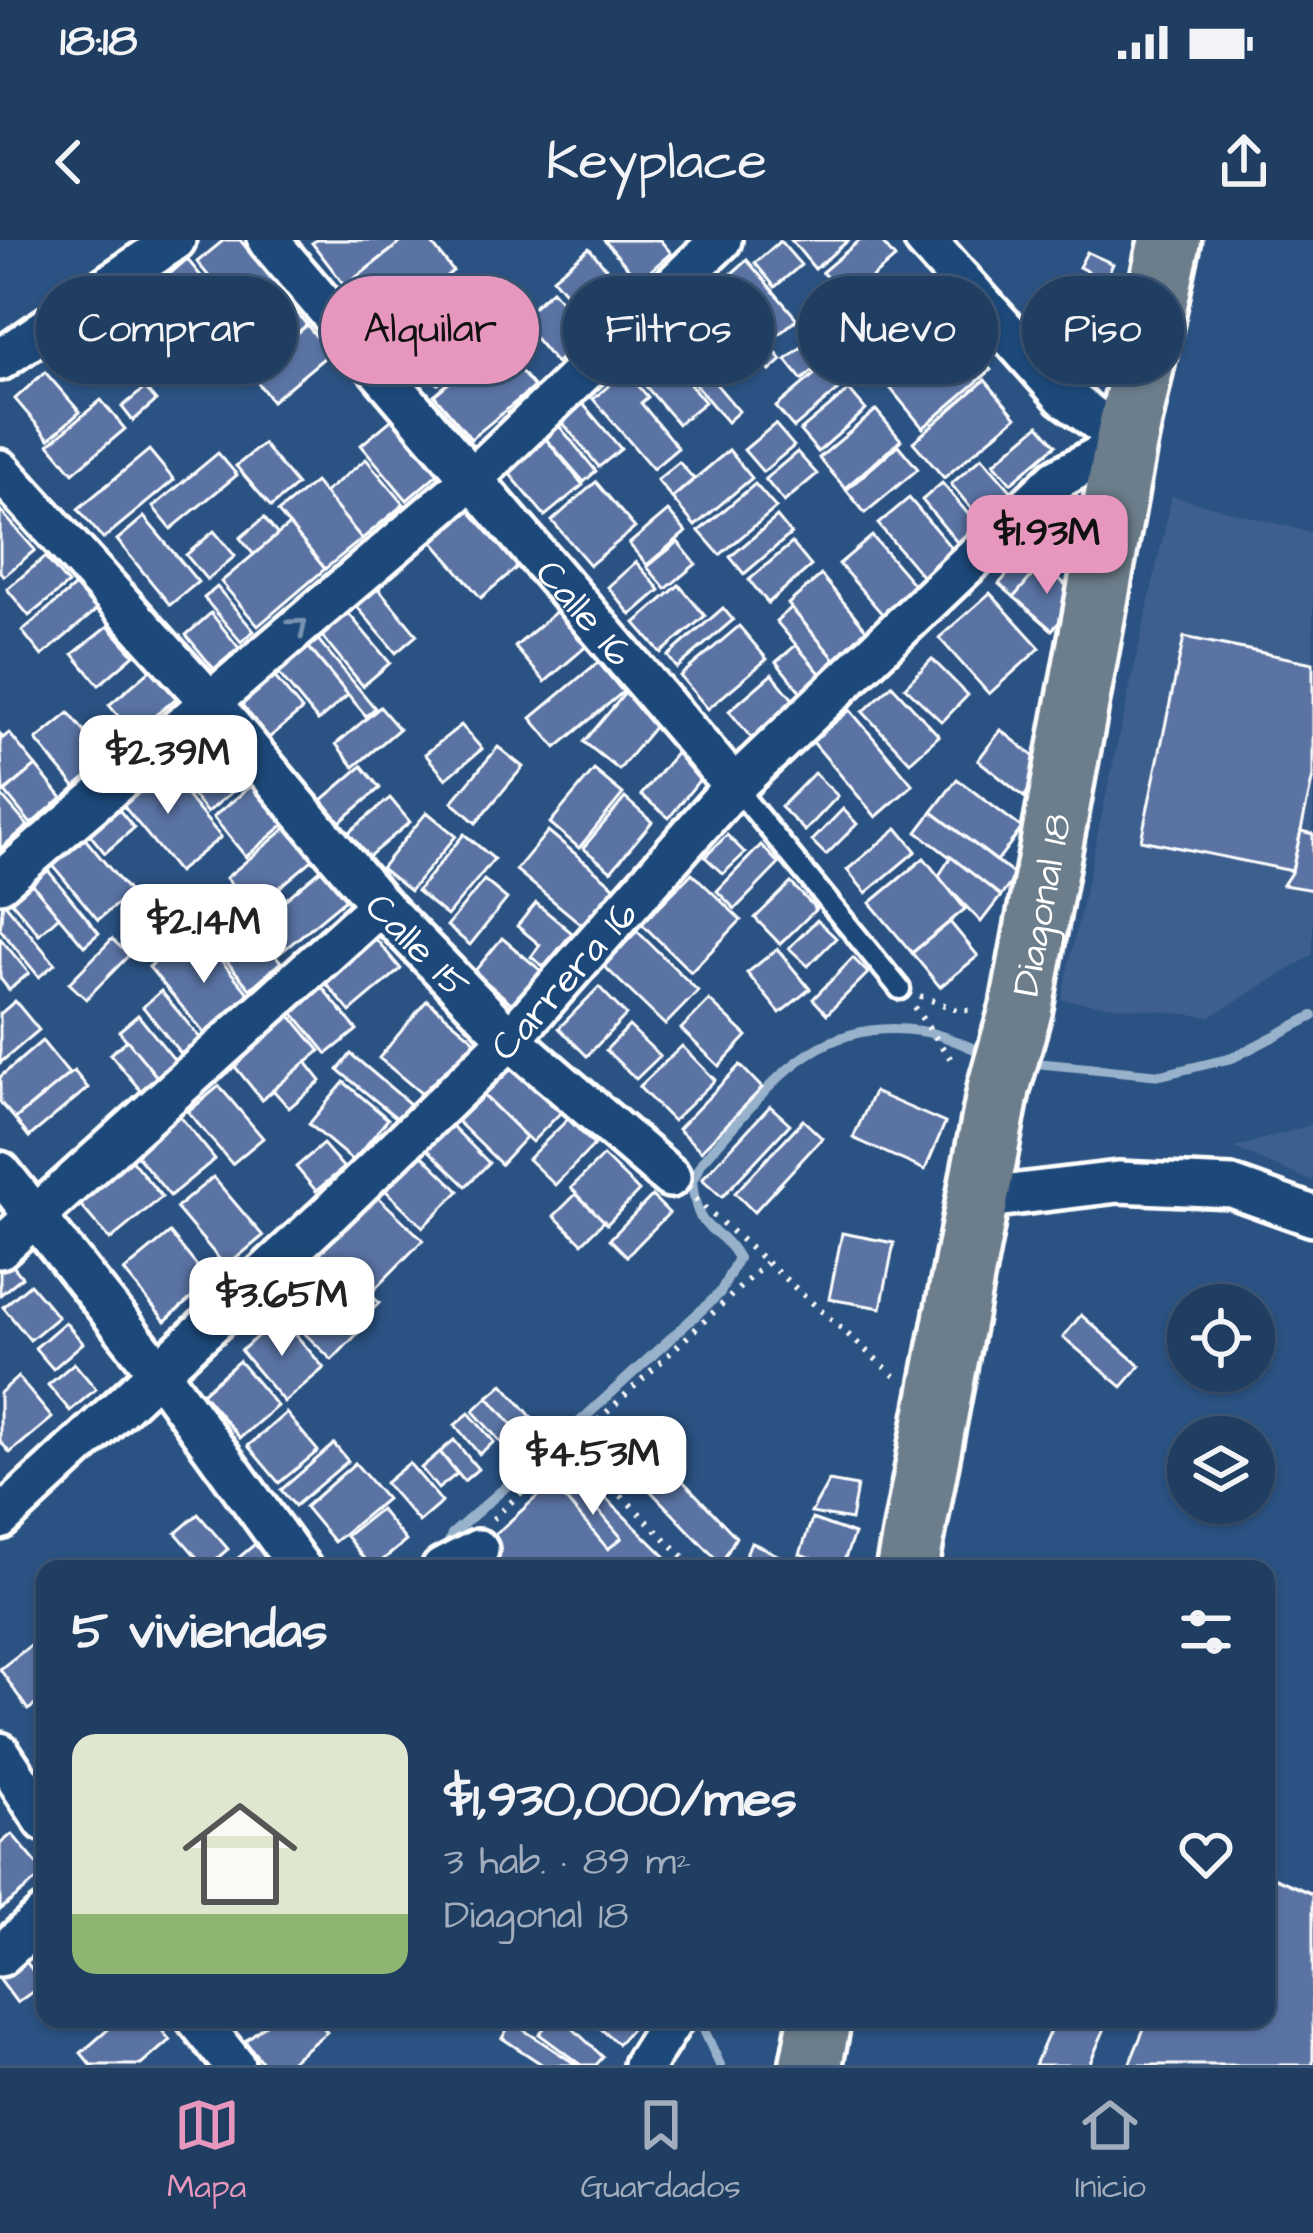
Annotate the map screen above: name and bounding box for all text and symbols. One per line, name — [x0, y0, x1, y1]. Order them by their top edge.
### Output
text: 18:18 — [60, 11, 137, 73]
text: Keyplace — [546, 125, 767, 200]
icon: back — [36, 129, 102, 195]
icon: share — [1211, 129, 1277, 195]
chip: Comprar — [36, 276, 297, 384]
chip: Alquilar — [321, 276, 539, 384]
chip: Filtros — [563, 276, 774, 384]
chip: Nuevo — [798, 276, 998, 384]
chip: Piso — [1022, 276, 1184, 384]
pin: $1.93M — [949, 495, 1145, 597]
text: $1.93M — [994, 507, 1100, 561]
street label: Calle 16 — [522, 548, 645, 679]
one-way arrow — [285, 618, 307, 640]
pin: $2.39M — [70, 715, 266, 817]
text: $2.39M — [106, 727, 230, 781]
street label: Diagonal 18 — [1000, 809, 1087, 1001]
street label: Calle 15 — [352, 882, 481, 1012]
pin: $2.14M — [106, 884, 302, 986]
street label: Carrera 16 — [479, 889, 651, 1074]
text: $2.14M — [147, 896, 261, 950]
pin: $3.65M — [184, 1257, 380, 1359]
text: $3.65M — [216, 1269, 348, 1323]
map controls — [1167, 1284, 1275, 1524]
button: locate — [1167, 1284, 1275, 1392]
pin: $4.53M — [495, 1416, 691, 1518]
button: layers — [1167, 1416, 1275, 1524]
text: $4.53M — [526, 1428, 660, 1482]
text: 5 viviendas — [72, 1597, 328, 1668]
icon: filters — [1173, 1599, 1239, 1665]
text: $1,930,000/mes — [444, 1765, 797, 1836]
icon: home — [168, 1782, 312, 1926]
icon: heart — [1173, 1821, 1239, 1887]
text: 3 hab. · 89 m² — [444, 1836, 691, 1890]
text: Diagonal 18 — [444, 1890, 628, 1944]
tab: Mapa — [167, 2092, 246, 2210]
tab: Guardados — [580, 2092, 741, 2210]
tab: Inicio — [1075, 2092, 1146, 2210]

